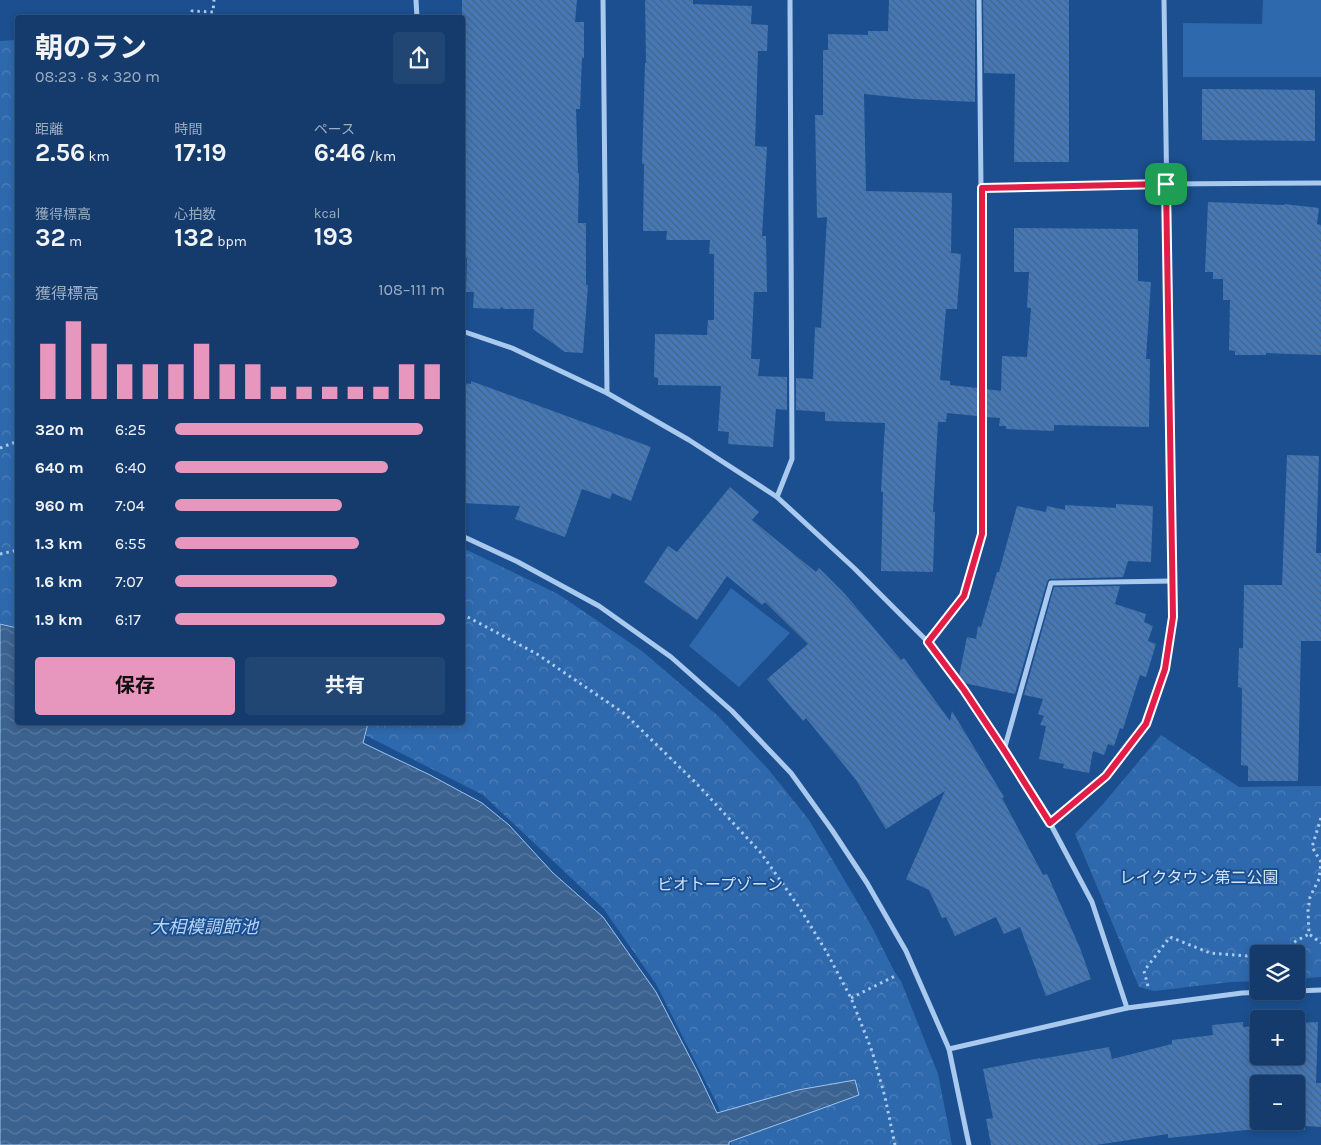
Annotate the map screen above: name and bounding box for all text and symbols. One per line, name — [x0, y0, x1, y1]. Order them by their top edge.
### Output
text: 朝のラン — [35, 31, 147, 64]
button: share — [393, 32, 445, 84]
text: 08:23 · 8 × 320 m — [35, 67, 160, 86]
text: 距離 — [35, 121, 63, 138]
text: 時間 — [174, 121, 202, 138]
text: ペース — [314, 121, 355, 138]
text: 2.56 — [35, 138, 85, 167]
text: 17:19 — [174, 138, 227, 167]
text: 6:46 — [314, 138, 366, 167]
text: km — [85, 148, 110, 165]
text: /km — [366, 148, 396, 165]
pin — [1145, 163, 1187, 205]
icon: arrive — [1152, 170, 1180, 198]
text: kcal — [314, 205, 340, 222]
text: 獲得標高 — [35, 206, 91, 223]
text: 心拍数 — [174, 206, 216, 223]
text: 193 — [314, 222, 353, 251]
text: 32 — [35, 223, 66, 252]
text: 132 — [174, 223, 214, 252]
text: m — [66, 233, 82, 250]
text: bpm — [214, 233, 247, 250]
text: 108–111 m — [378, 280, 445, 299]
text: 獲得標高 — [35, 284, 99, 303]
text: 320 m — [35, 420, 84, 439]
text: 6:25 — [115, 420, 146, 439]
text: 640 m — [35, 458, 84, 477]
text: 6:40 — [115, 458, 146, 477]
text: 960 m — [35, 496, 84, 515]
text: 7:04 — [115, 496, 145, 515]
text: 1.3 km — [35, 534, 83, 553]
text: 6:55 — [115, 534, 146, 553]
text: 1.6 km — [35, 572, 83, 591]
text: 7:07 — [115, 572, 143, 591]
text: 1.9 km — [35, 610, 83, 629]
text: 6:17 — [115, 610, 141, 629]
button: 保存 — [35, 657, 235, 715]
button: 共有 — [245, 657, 445, 715]
park label: レイクタウン第二公園 — [1119, 868, 1279, 887]
park label: ビオトープゾーン — [657, 875, 783, 894]
water label: 大相模調節池 — [150, 916, 260, 938]
map controls — [1250, 945, 1305, 1130]
button: layers — [1250, 945, 1305, 1000]
button: + — [1250, 1010, 1305, 1065]
button: − — [1250, 1075, 1305, 1130]

